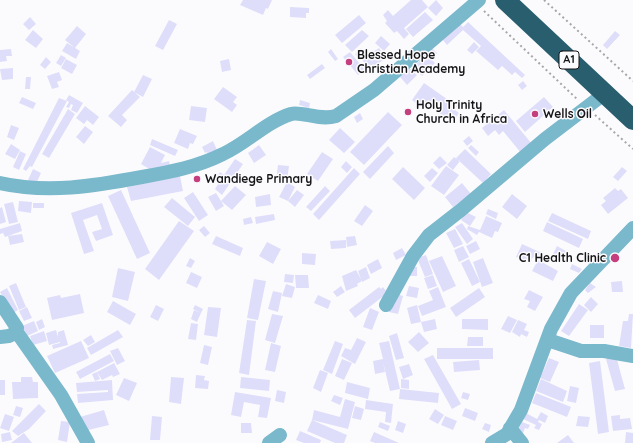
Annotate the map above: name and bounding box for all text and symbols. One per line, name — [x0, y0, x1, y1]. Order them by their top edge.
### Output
place label: Blessed Hope Christian Academy — [357, 48, 465, 76]
road number: A1 — [559, 51, 579, 69]
marker: Blessed Hope Christian Academy — [344, 57, 354, 67]
place label: Holy Trinity Church in Africa — [416, 98, 507, 126]
marker: Holy Trinity Church in Africa — [403, 107, 413, 117]
place label: Wells Oil — [543, 107, 592, 121]
marker: Wells Oil — [530, 109, 540, 119]
place label: Wandiege Primary — [205, 172, 312, 186]
marker: Wandiege Primary — [192, 174, 202, 184]
place label: C1 Health Clinic — [519, 251, 606, 265]
marker: C1 Health Clinic — [609, 252, 621, 264]

